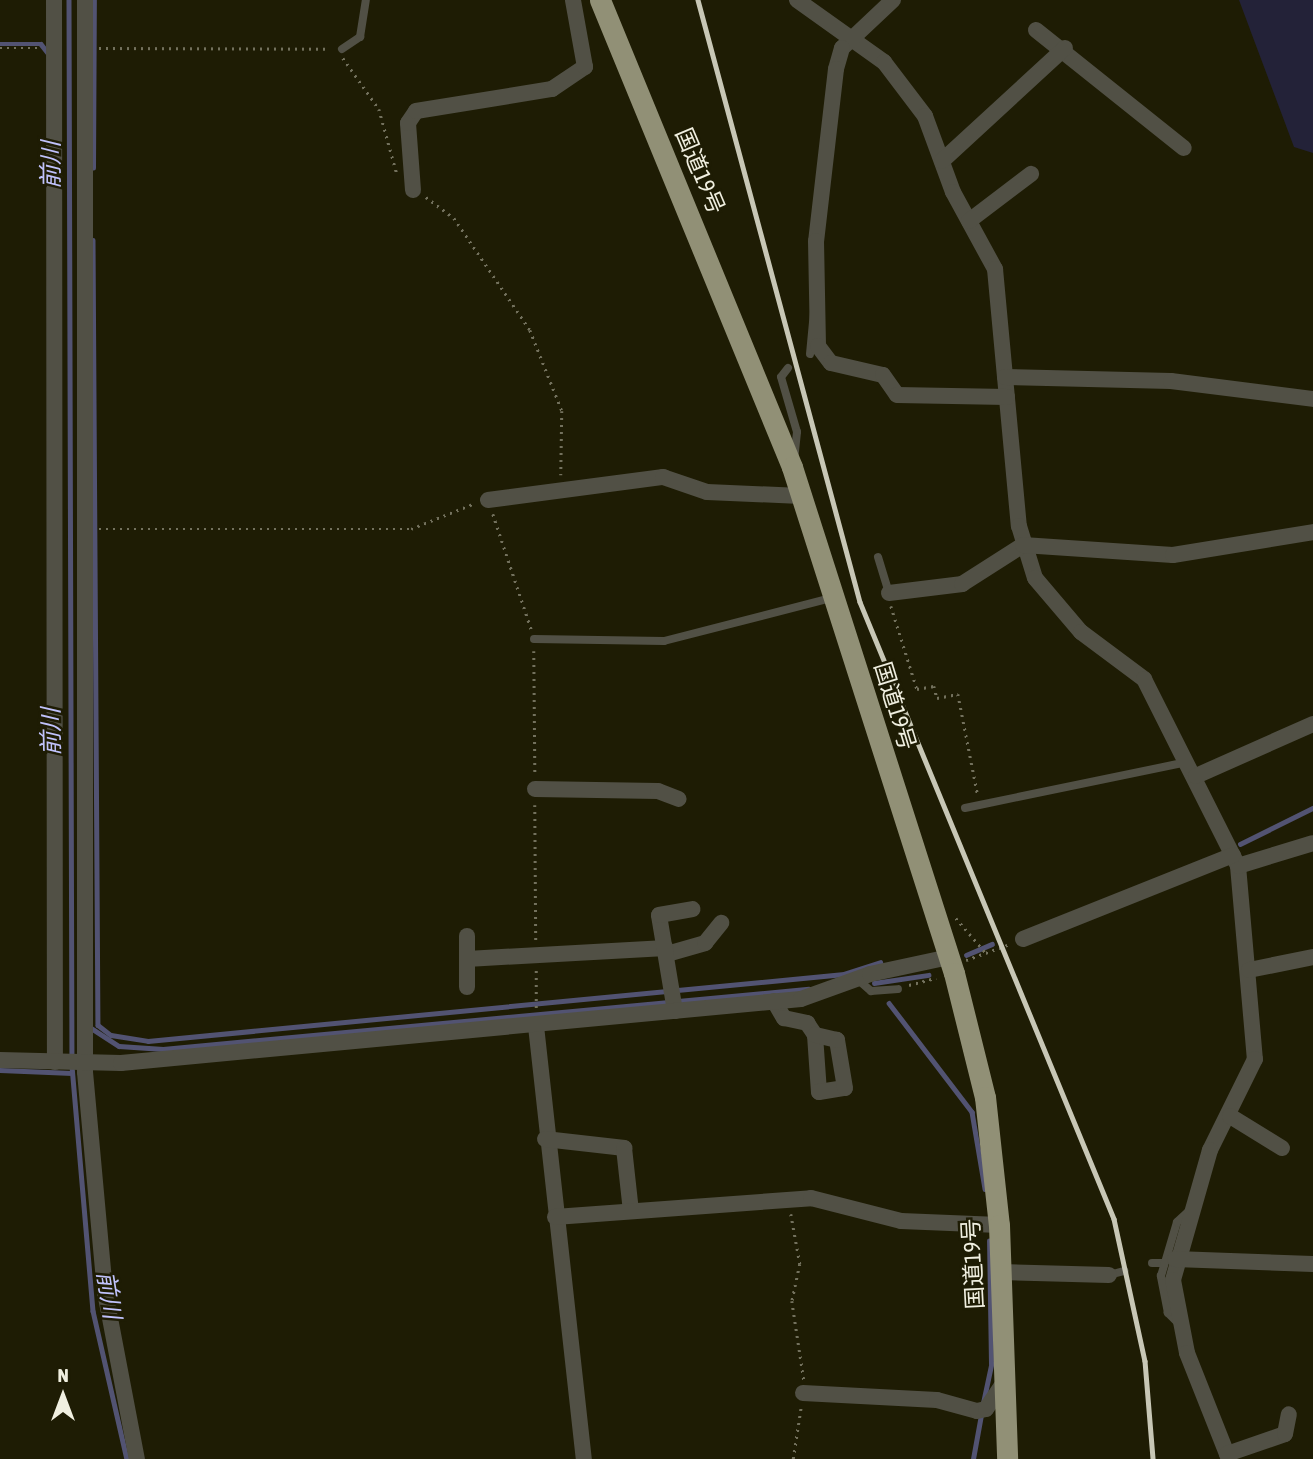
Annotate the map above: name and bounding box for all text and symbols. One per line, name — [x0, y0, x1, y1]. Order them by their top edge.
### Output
street label: 国道19号 — [670, 124, 730, 218]
water label: 前川 — [37, 141, 65, 189]
street label: 国道19号 — [869, 659, 921, 753]
water label: 前川 — [36, 708, 66, 756]
street label: 国道19号 — [957, 1218, 989, 1310]
water label: 前川 — [91, 1269, 127, 1321]
north arrow — [28, 1361, 98, 1431]
text: N — [57, 1364, 69, 1386]

